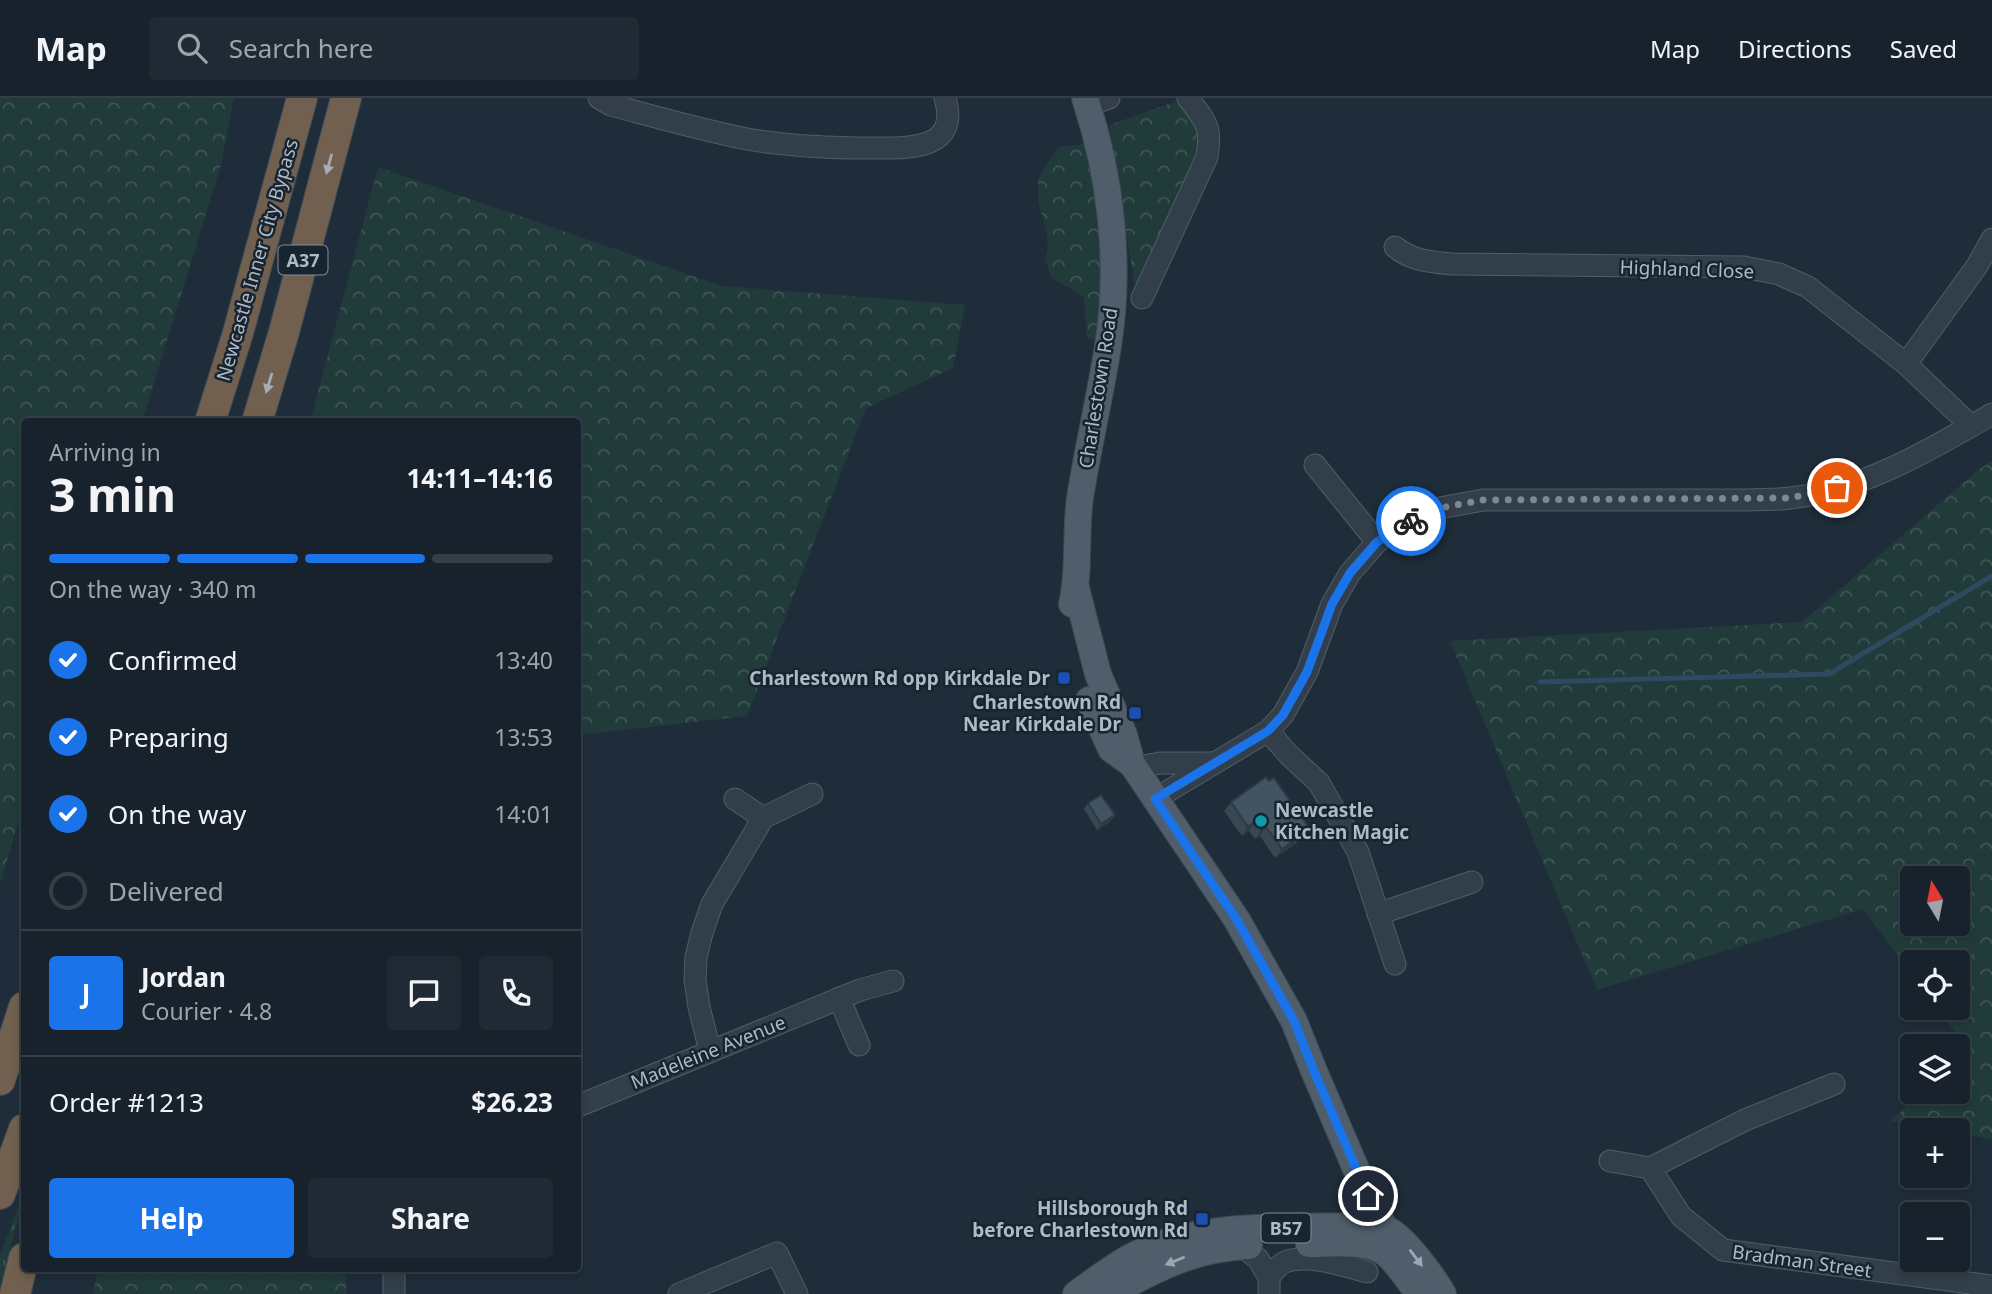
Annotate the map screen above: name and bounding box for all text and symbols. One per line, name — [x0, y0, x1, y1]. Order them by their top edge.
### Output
search box — [149, 17, 639, 80]
text: Map — [35, 26, 107, 71]
icon: search — [173, 29, 211, 67]
text: Search here — [229, 30, 373, 66]
text: Map — [1650, 32, 1700, 65]
text: Directions — [1738, 32, 1852, 65]
text: Saved — [1890, 32, 1957, 65]
street label: Newcastle Inner City Bypass — [210, 136, 304, 384]
one-way arrow — [323, 153, 334, 175]
road number: A37 — [278, 246, 328, 274]
street label: Highland Close — [1619, 254, 1755, 284]
street label: Charlestown Road — [1072, 306, 1124, 470]
one-way arrow — [263, 373, 273, 394]
text: Arriving in — [49, 436, 161, 468]
pin — [1807, 458, 1867, 518]
text: 14:11–14:16 — [406, 460, 553, 496]
text: 3 min — [49, 463, 176, 525]
icon: bag — [1818, 469, 1856, 507]
courier — [1376, 486, 1446, 556]
icon: bike — [1392, 502, 1430, 540]
text: On the way · 340 m — [49, 573, 256, 605]
icon: check — [49, 641, 87, 679]
text: Confirmed — [108, 642, 238, 678]
text: 13:40 — [494, 644, 553, 676]
place label: Charlestown Rd opp Kirkdale Dr — [749, 665, 1051, 691]
marker: Charlestown Rd opp Kirkdale Dr — [1056, 670, 1072, 686]
place label: Charlestown Rd Near Kirkdale Dr — [963, 689, 1121, 737]
marker: Charlestown Rd Near Kirkdale Dr — [1127, 705, 1143, 721]
icon: check — [49, 718, 87, 756]
text: Preparing — [108, 719, 229, 755]
text: 13:53 — [494, 721, 553, 753]
icon: check — [49, 795, 87, 833]
text: On the way — [108, 796, 246, 832]
place label: Newcastle Kitchen Magic — [1275, 797, 1409, 845]
text: 14:01 — [494, 798, 553, 830]
marker: Newcastle Kitchen Magic — [1253, 813, 1269, 829]
north arrow — [1900, 866, 1970, 936]
map controls — [1900, 866, 1970, 1272]
text: Delivered — [108, 873, 224, 909]
button: locate — [1900, 950, 1970, 1020]
button: chat — [387, 956, 461, 1030]
button: phone — [479, 956, 553, 1030]
text: Jordan — [141, 959, 226, 995]
text: J — [82, 975, 90, 1011]
text: Courier · 4.8 — [141, 995, 272, 1027]
street label: Madeleine Avenue — [627, 1009, 789, 1095]
button: layers — [1900, 1034, 1970, 1104]
text: Order #1213 — [49, 1084, 204, 1120]
text: $26.23 — [471, 1084, 553, 1120]
button: + — [1900, 1118, 1970, 1188]
pin — [1338, 1166, 1398, 1226]
icon: home — [1349, 1177, 1387, 1215]
button: Help — [49, 1178, 294, 1258]
button: Share — [308, 1178, 553, 1258]
place label: Hillsborough Rd before Charlestown Rd — [972, 1195, 1188, 1243]
button: − — [1900, 1202, 1970, 1272]
marker: Hillsborough Rd before Charlestown Rd — [1194, 1211, 1210, 1227]
road number: B57 — [1262, 1213, 1310, 1242]
street label: Bradman Street — [1731, 1238, 1873, 1284]
one-way arrow — [1409, 1249, 1424, 1267]
one-way arrow — [1165, 1256, 1186, 1267]

